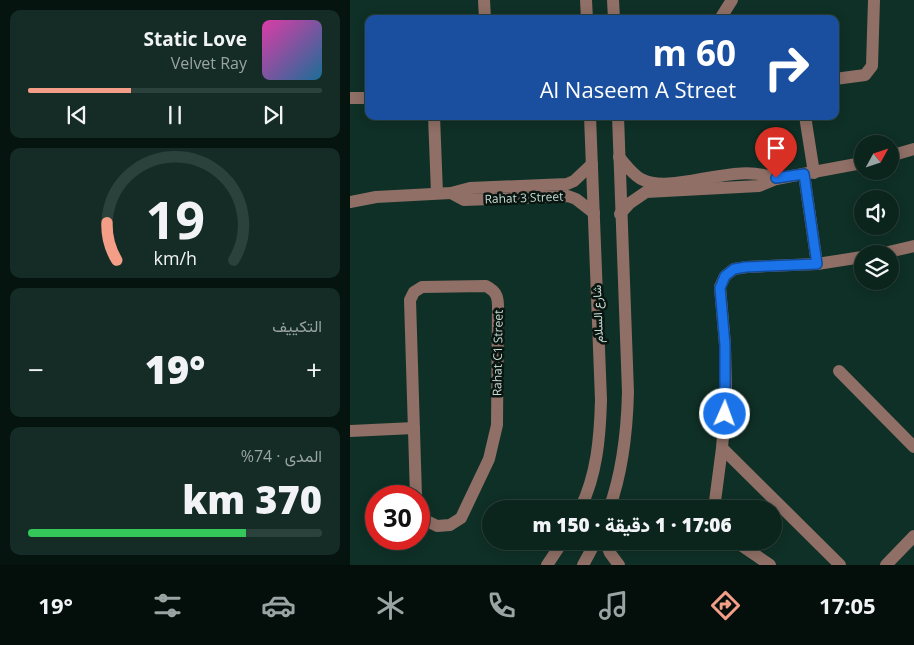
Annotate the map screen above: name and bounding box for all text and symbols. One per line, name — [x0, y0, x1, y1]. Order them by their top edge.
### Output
text: Static Love — [144, 26, 247, 52]
text: 60 m — [653, 29, 736, 76]
icon: right — [754, 35, 819, 100]
text: Velvet Ray — [171, 52, 247, 74]
text: Al Naseem A Street — [540, 74, 736, 104]
icon: previous — [63, 101, 91, 129]
icon: pause — [161, 101, 189, 129]
icon: next — [259, 101, 287, 129]
pin — [755, 127, 797, 178]
icon: arrive — [762, 134, 790, 162]
north arrow — [854, 135, 899, 180]
map controls — [854, 135, 899, 290]
text: 19 — [145, 183, 205, 254]
street label: Rahat 3 Street — [484, 188, 564, 207]
button: sound — [854, 190, 899, 235]
button: layers — [854, 245, 899, 290]
text: km/h — [153, 246, 197, 270]
street label: شارع السلام — [588, 285, 608, 343]
street label: Rahat C1 Street — [488, 310, 507, 396]
text: التكييف — [272, 315, 322, 337]
text: 19° — [145, 343, 205, 395]
text: − — [28, 350, 44, 388]
text: + — [306, 350, 322, 388]
position arrow — [698, 387, 750, 439]
text: المدى · 74% — [241, 445, 322, 467]
text: 370 km — [182, 473, 322, 525]
speed limit sign: 30 — [365, 485, 430, 550]
text: 17:06 · 1 دقيقة · 150 m — [532, 512, 732, 538]
icon: filters — [150, 588, 185, 623]
icon: car — [261, 588, 296, 623]
icon: climate — [373, 588, 408, 623]
icon: phone — [484, 588, 519, 623]
icon: music — [596, 588, 631, 623]
icon: directions — [708, 588, 743, 623]
text: 19° — [38, 590, 73, 620]
text: 17:05 — [819, 590, 876, 620]

